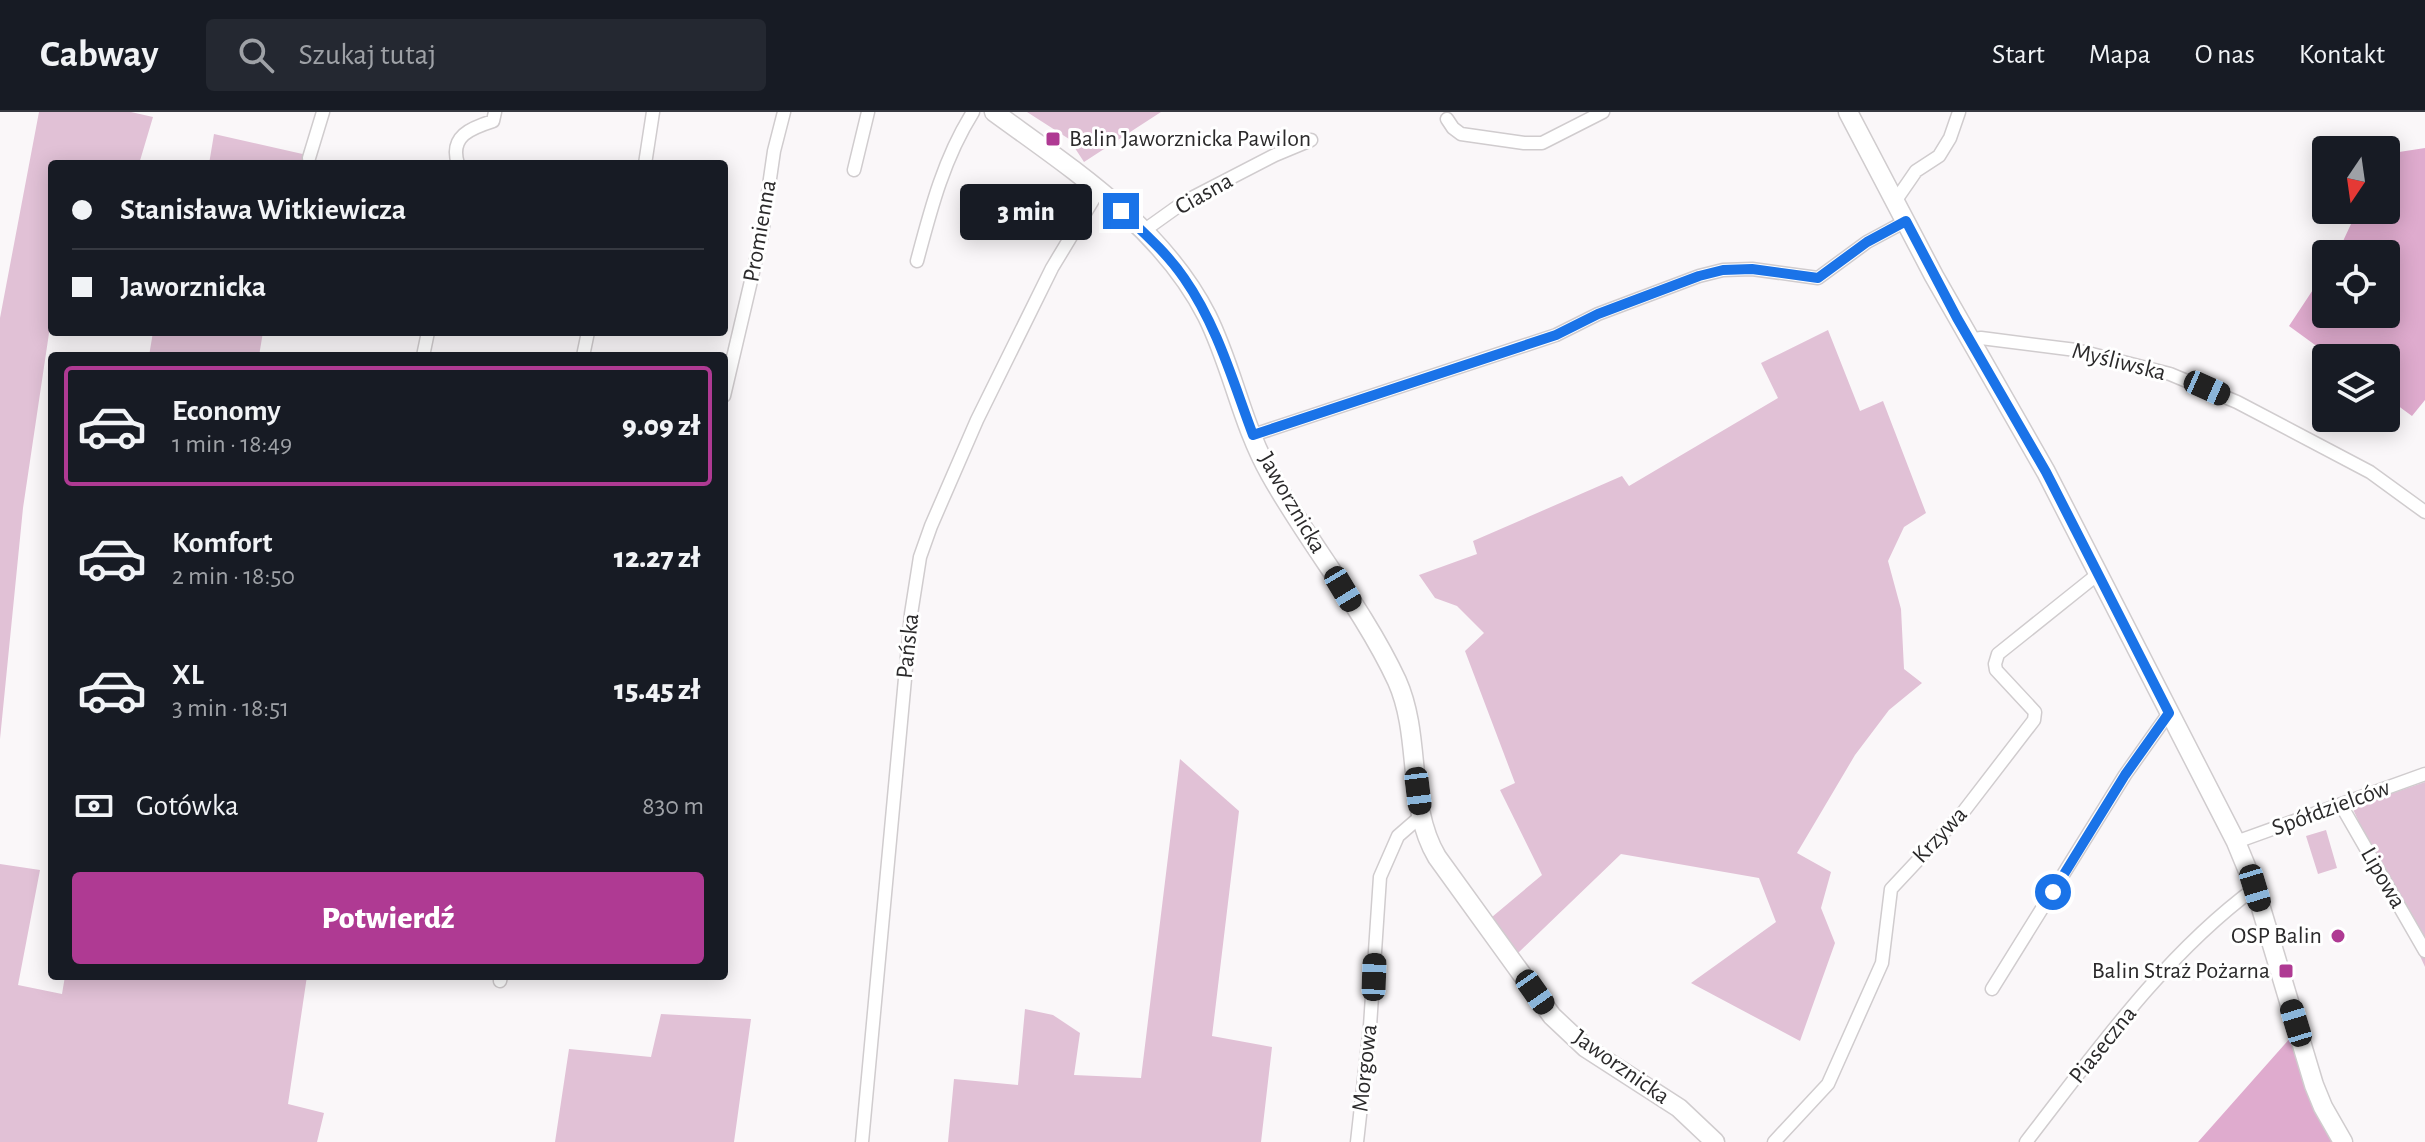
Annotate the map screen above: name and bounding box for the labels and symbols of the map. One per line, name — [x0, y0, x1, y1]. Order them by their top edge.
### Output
place label: Balin Jaworznicka Pawilon — [1069, 127, 1311, 151]
marker: Balin Jaworznicka Pawilon — [1044, 130, 1062, 148]
north arrow — [2312, 136, 2400, 224]
street label: Ciasna — [1171, 169, 1237, 219]
street label: Promienna — [739, 178, 781, 284]
callout: 3 min — [961, 183, 1093, 239]
route end — [1103, 193, 1139, 229]
street label: Myśliwska — [2070, 339, 2168, 385]
car — [2180, 367, 2234, 409]
street label: Jaworznicka — [1254, 449, 1330, 557]
car — [1320, 562, 1366, 616]
street label: Pańska — [893, 612, 923, 680]
car — [1403, 766, 1433, 816]
street label: Spółdzielców — [2269, 776, 2393, 840]
street label: Krzywa — [1908, 802, 1972, 868]
street label: Lipowa — [2356, 843, 2410, 913]
car — [2237, 862, 2273, 914]
route start — [2035, 874, 2071, 910]
place label: OSP Balin — [2231, 924, 2322, 948]
marker: OSP Balin — [2329, 927, 2347, 945]
car — [1361, 953, 1387, 1001]
place label: Balin Straż Pożarna — [2092, 959, 2270, 983]
marker: Balin Straż Pożarna — [2277, 962, 2295, 980]
car — [1511, 965, 1559, 1019]
car — [2278, 997, 2314, 1049]
street label: Piaseczna — [2065, 1002, 2141, 1088]
street label: Morgowa — [1348, 1023, 1382, 1113]
street label: Jaworznicka — [1568, 1025, 1674, 1109]

